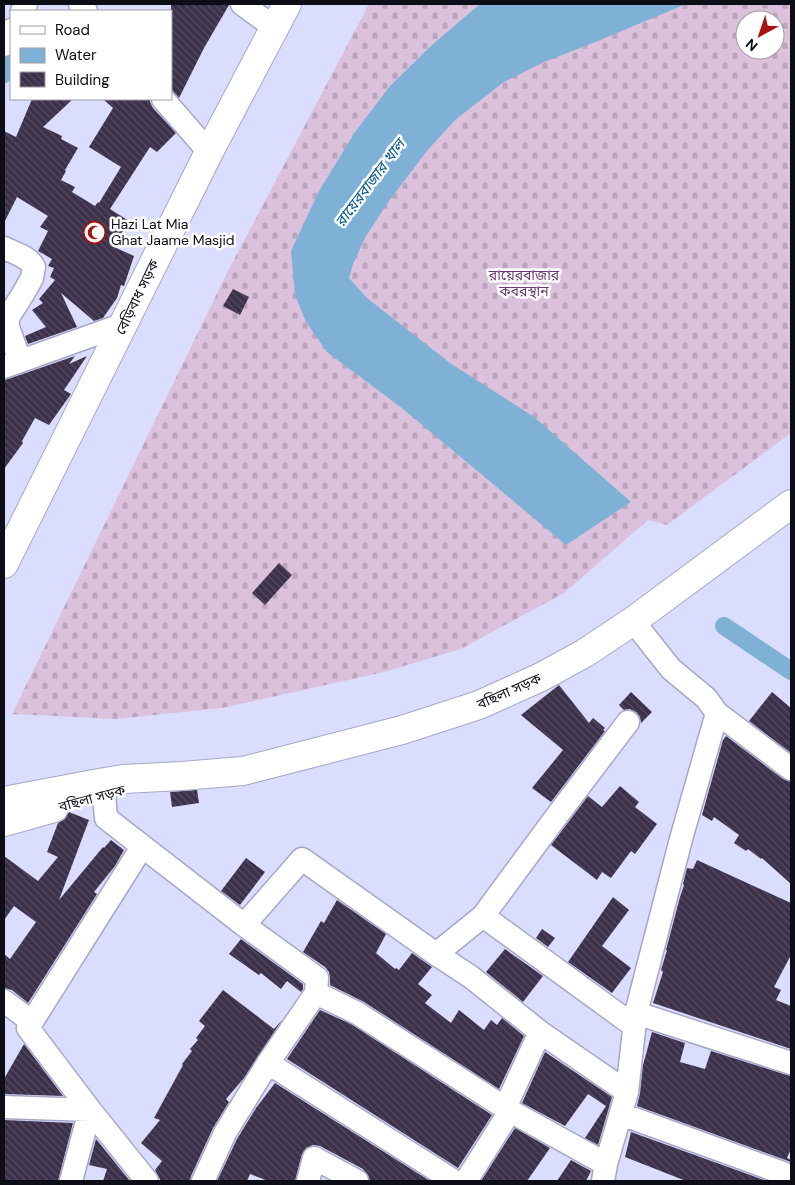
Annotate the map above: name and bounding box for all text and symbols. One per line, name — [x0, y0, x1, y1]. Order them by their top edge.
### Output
legend — [10, 10, 172, 100]
north arrow — [735, 10, 785, 60]
text: Road — [55, 20, 90, 40]
text: N — [742, 35, 761, 55]
text: Water — [55, 45, 97, 65]
text: Building — [55, 70, 110, 90]
water label: রায়েরবাজার খাল — [331, 133, 411, 231]
place label: Hazi Lat Mia Ghat Jaame Masjid — [111, 215, 235, 249]
mosque icon: Hazi Lat Mia Ghat Jaame Masjid — [83, 220, 107, 244]
street label: বেড়িবাধ সড়ক — [111, 256, 163, 337]
park label: রায়েরবাজার কবরস্থান — [488, 266, 560, 300]
street label: বছিলা সড়ক — [473, 669, 544, 714]
street label: বছিলা সড়ক — [56, 780, 128, 816]

